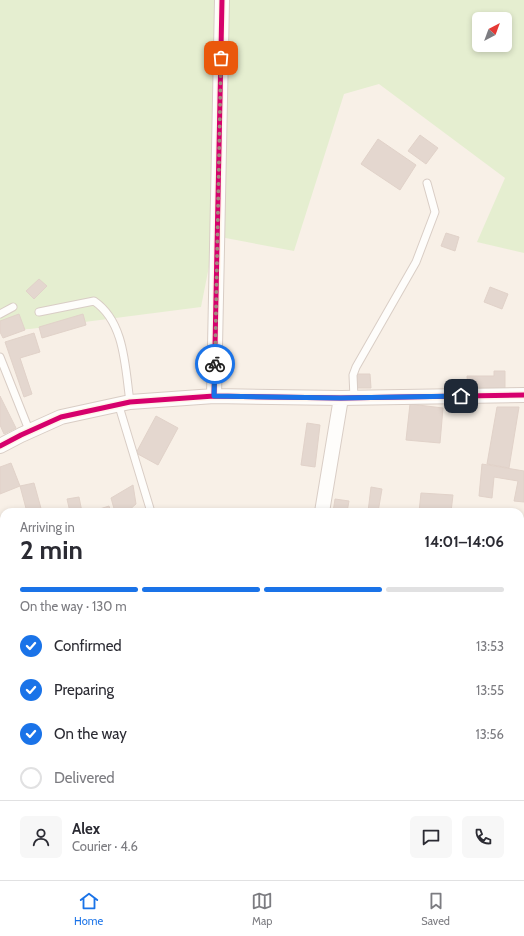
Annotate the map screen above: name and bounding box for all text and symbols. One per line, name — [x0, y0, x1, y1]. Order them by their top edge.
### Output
north arrow — [472, 12, 512, 52]
map controls — [472, 12, 512, 52]
pin — [204, 41, 238, 75]
icon: bag — [210, 47, 232, 69]
courier — [195, 344, 235, 384]
icon: bike — [204, 353, 226, 375]
pin — [444, 379, 478, 413]
icon: home — [450, 385, 472, 407]
text: Arriving in — [20, 519, 75, 535]
text: 14:01–14:06 — [424, 533, 504, 551]
text: 2 min — [20, 534, 83, 566]
text: On the way · 130 m — [20, 598, 127, 614]
icon: check — [20, 635, 42, 657]
text: Confirmed — [54, 637, 122, 655]
text: 13:53 — [476, 638, 504, 654]
icon: check — [20, 679, 42, 701]
text: Preparing — [54, 681, 114, 699]
text: 13:55 — [476, 682, 504, 698]
icon: check — [20, 723, 42, 745]
text: On the way — [54, 725, 127, 743]
text: 13:56 — [476, 726, 504, 742]
text: Delivered — [54, 769, 115, 787]
button: person — [20, 816, 62, 858]
button: chat — [410, 816, 452, 858]
button: phone — [462, 816, 504, 858]
text: Alex — [72, 820, 100, 838]
text: Courier · 4.6 — [72, 838, 138, 854]
tab: Home — [74, 890, 103, 928]
tab: Map — [251, 890, 273, 928]
tab: Saved — [421, 890, 450, 928]

